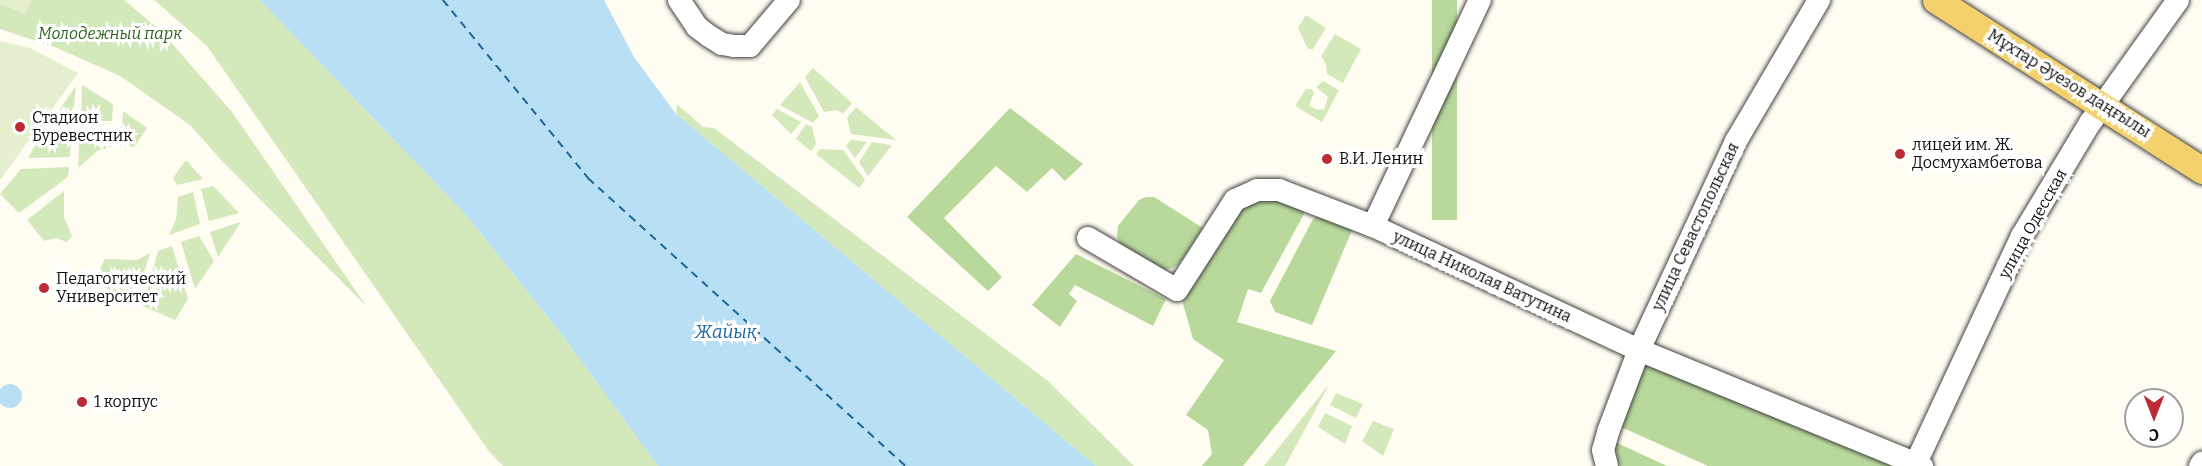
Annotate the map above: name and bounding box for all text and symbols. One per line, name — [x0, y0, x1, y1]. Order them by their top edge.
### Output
park label: Молодежный парк — [38, 24, 182, 44]
street label: Мұхтар Әуезов даңғылы — [1984, 26, 2154, 142]
place label: Стадион Буревестник — [32, 108, 133, 146]
marker: Стадион Буревестник — [13, 120, 27, 134]
place label: лицей им. Ж. Досмухамбетова — [1912, 135, 2042, 173]
street label: улица Севастопольская — [1649, 140, 1743, 314]
marker: лицей им. Ж. Досмухамбетова — [1893, 147, 1907, 161]
place label: В.И. Ленин — [1339, 149, 1423, 169]
marker: В.И. Ленин — [1320, 152, 1334, 166]
street label: улица Одесская — [1995, 166, 2071, 282]
street label: улица Николая Ватутина — [1390, 227, 1574, 327]
place label: Педагогический Университет — [56, 269, 186, 307]
marker: Педагогический Университет — [37, 281, 51, 295]
water label: Жайық — [695, 321, 757, 343]
north arrow — [2124, 388, 2184, 448]
place label: 1 корпус — [94, 392, 158, 412]
marker: 1 корпус — [75, 395, 89, 409]
text: С — [2149, 425, 2159, 444]

